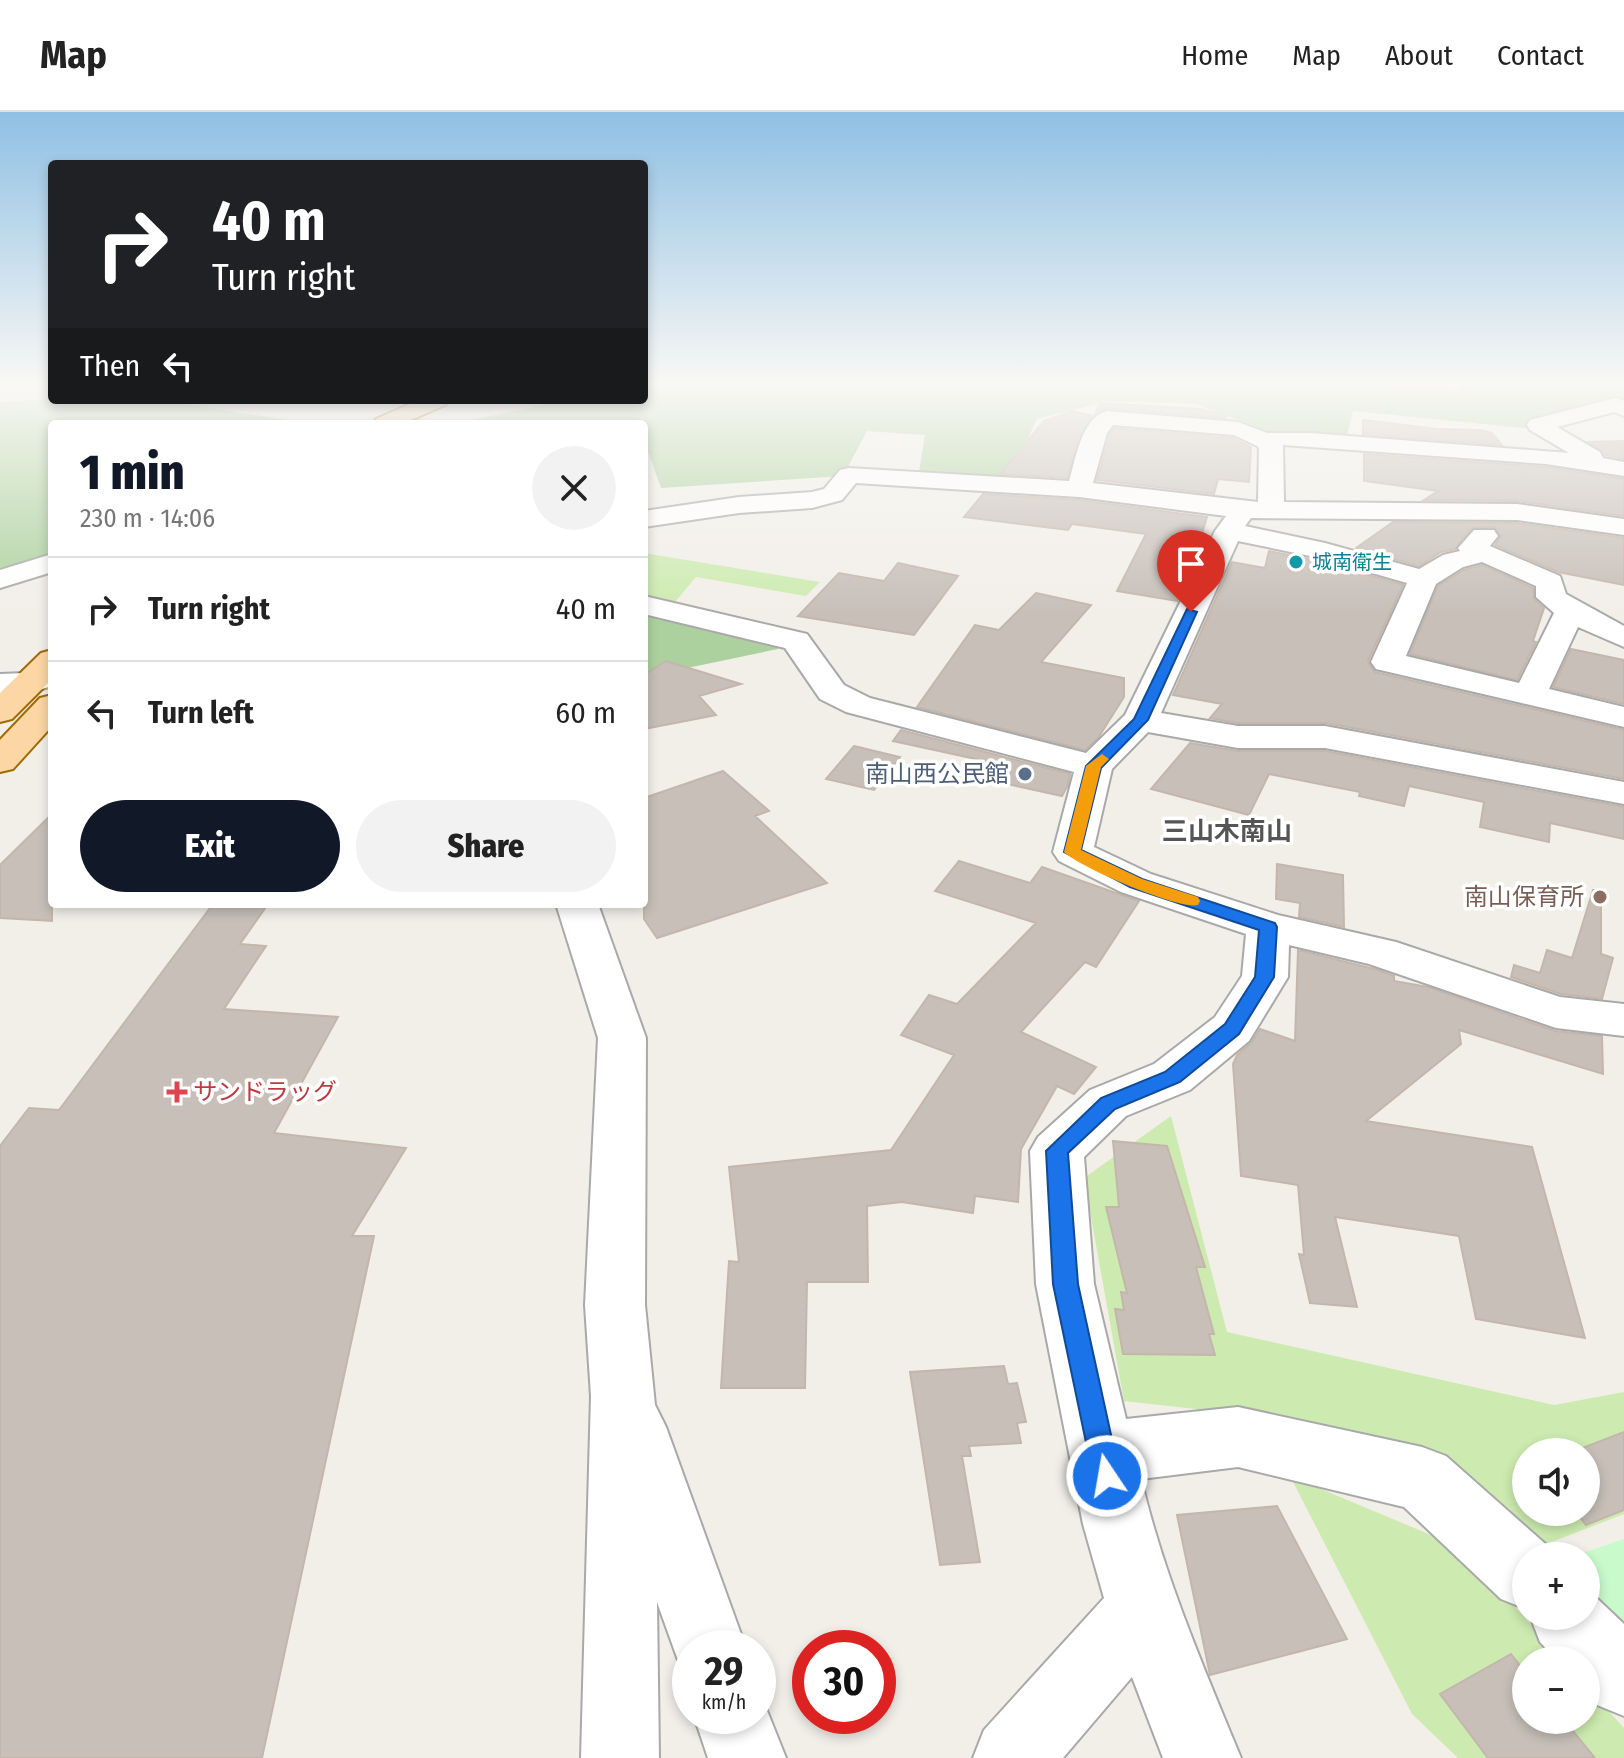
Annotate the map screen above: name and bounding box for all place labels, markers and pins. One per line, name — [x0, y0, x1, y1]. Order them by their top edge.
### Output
pin — [1157, 530, 1225, 612]
place label: 城南衛生 — [1312, 550, 1392, 574]
marker: 城南衛生 — [1287, 553, 1305, 571]
place label: 南山西公民館 — [865, 760, 1009, 788]
marker: 南山西公民館 — [1016, 765, 1034, 783]
place label: 南山保育所 — [1464, 883, 1584, 911]
marker: 南山保育所 — [1591, 888, 1609, 906]
place label: サンドラッグ — [193, 1078, 337, 1106]
marker: サンドラッグ — [168, 1083, 186, 1101]

